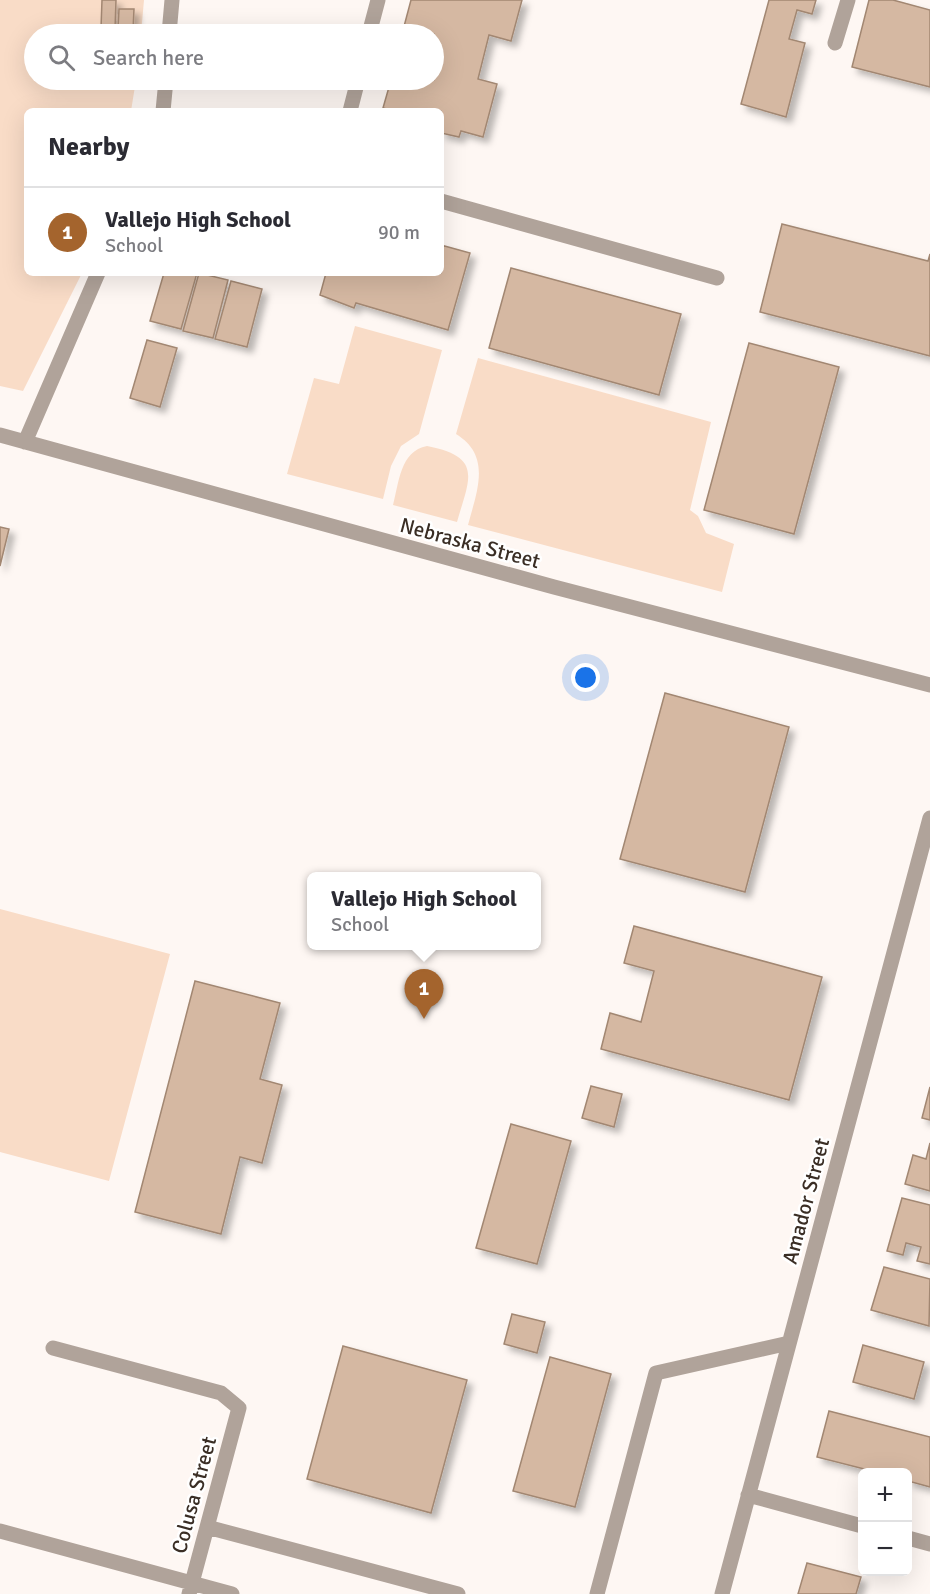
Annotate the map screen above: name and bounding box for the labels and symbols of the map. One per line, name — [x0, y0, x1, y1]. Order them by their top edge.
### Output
street label: Nebraska Street — [397, 512, 543, 574]
your location — [571, 663, 600, 692]
pin: 1 — [404, 970, 444, 1019]
street label: Amador Street — [777, 1135, 835, 1267]
street label: Colusa Street — [166, 1434, 222, 1556]

